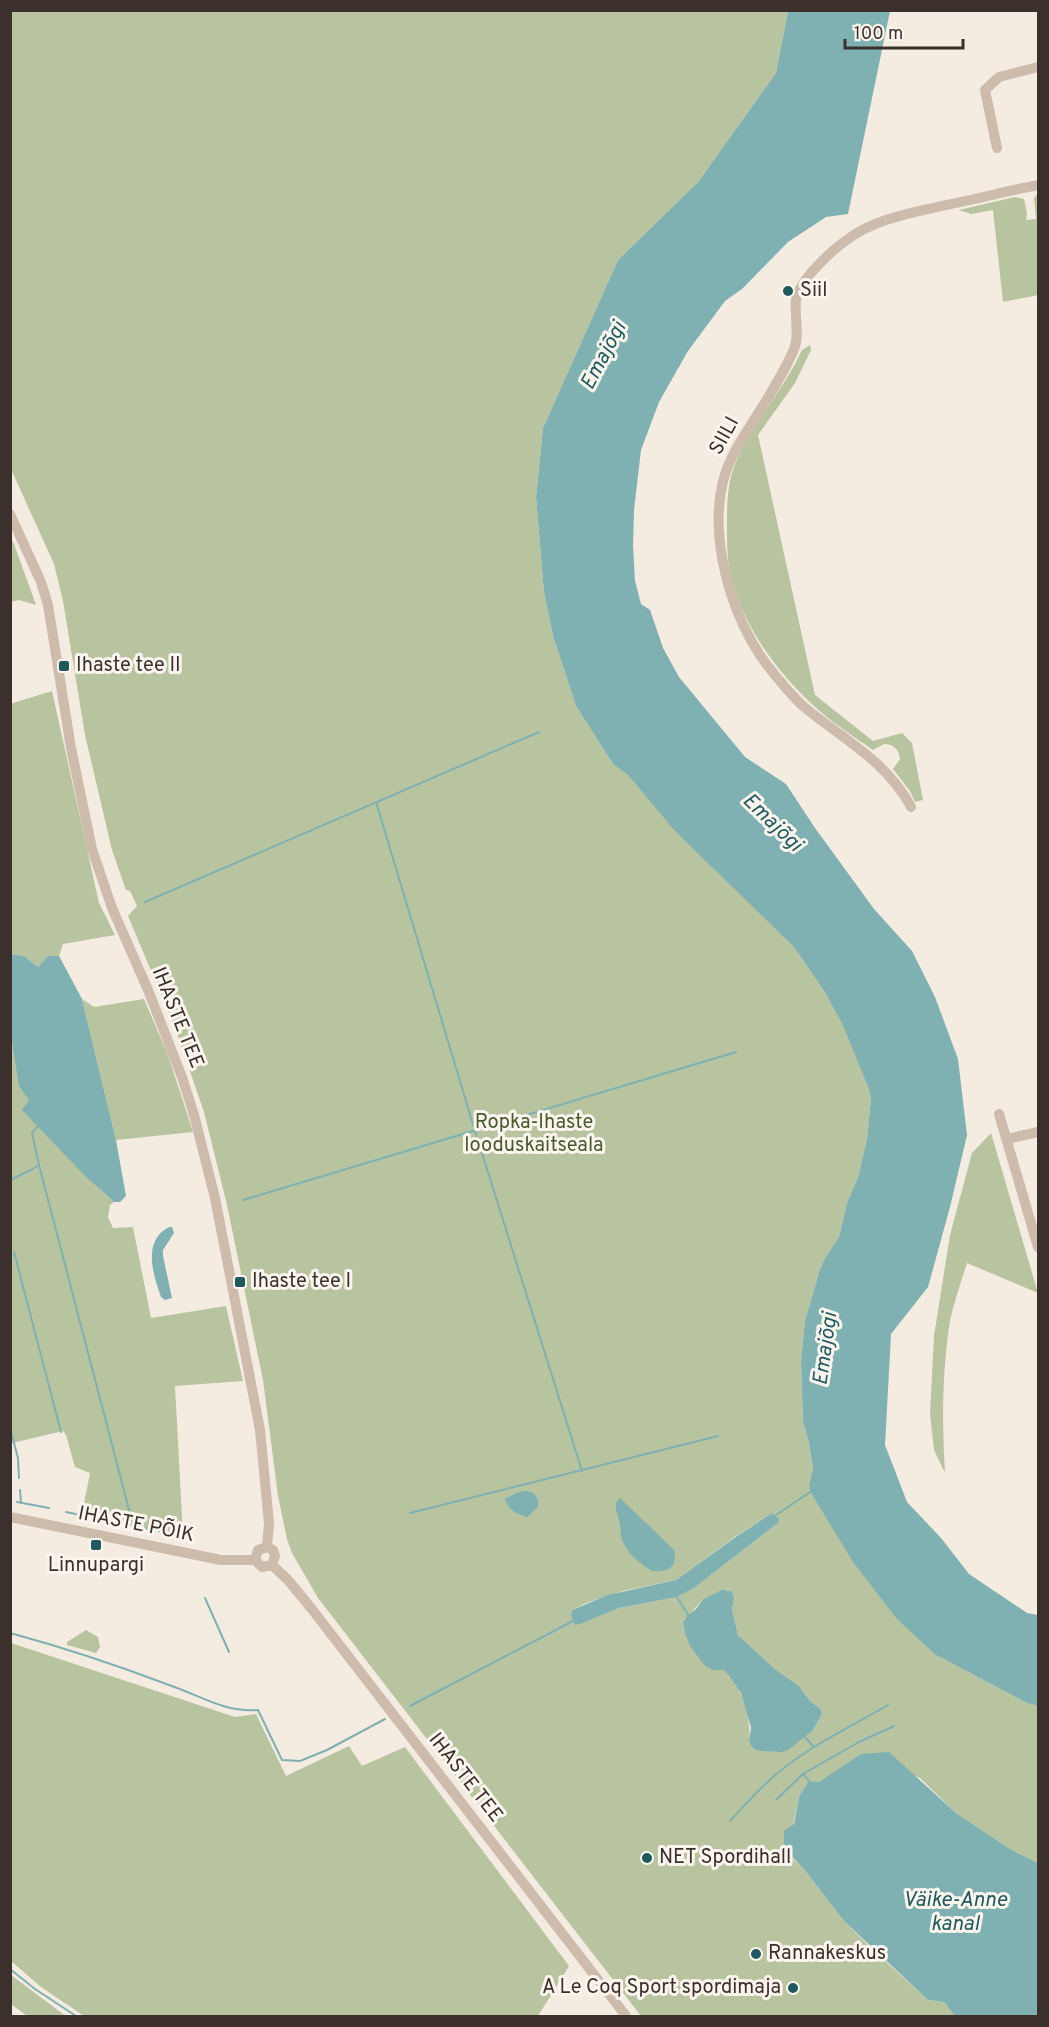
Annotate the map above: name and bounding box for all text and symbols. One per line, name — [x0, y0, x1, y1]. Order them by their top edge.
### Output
scale bar — [845, 12, 964, 50]
text: 100 m — [854, 23, 903, 46]
place label: Siil — [800, 278, 827, 304]
marker: Siil — [781, 284, 795, 298]
water label: Emajõgi — [575, 316, 634, 395]
street label: SIILI — [704, 412, 746, 460]
place label: Ihaste tee II — [76, 653, 181, 679]
marker: Ihaste tee II — [57, 659, 71, 673]
water label: Emajõgi — [736, 788, 809, 859]
street label: IHASTE TEE — [145, 964, 209, 1072]
park label: Ropka-Ihaste looduskaitseala — [464, 1110, 604, 1159]
place label: Ihaste tee I — [252, 1269, 351, 1295]
marker: Ihaste tee I — [233, 1275, 247, 1289]
water label: Emajõgi — [808, 1309, 845, 1387]
street label: IHASTE PÕIK — [76, 1499, 197, 1549]
marker: Linnupargi — [89, 1538, 103, 1552]
place label: Linnupargi — [48, 1553, 144, 1579]
street label: IHASTE TEE — [422, 1728, 508, 1828]
place label: NET Spordihall — [659, 1845, 791, 1871]
marker: NET Spordihall — [640, 1851, 654, 1865]
water label: Väike-Anne kanal — [903, 1887, 1008, 1938]
place label: Rannakeskus — [768, 1941, 886, 1967]
marker: Rannakeskus — [749, 1947, 763, 1961]
place label: A Le Coq Sport spordimaja — [542, 1975, 781, 2001]
marker: A Le Coq Sport spordimaja — [786, 1981, 800, 1995]

